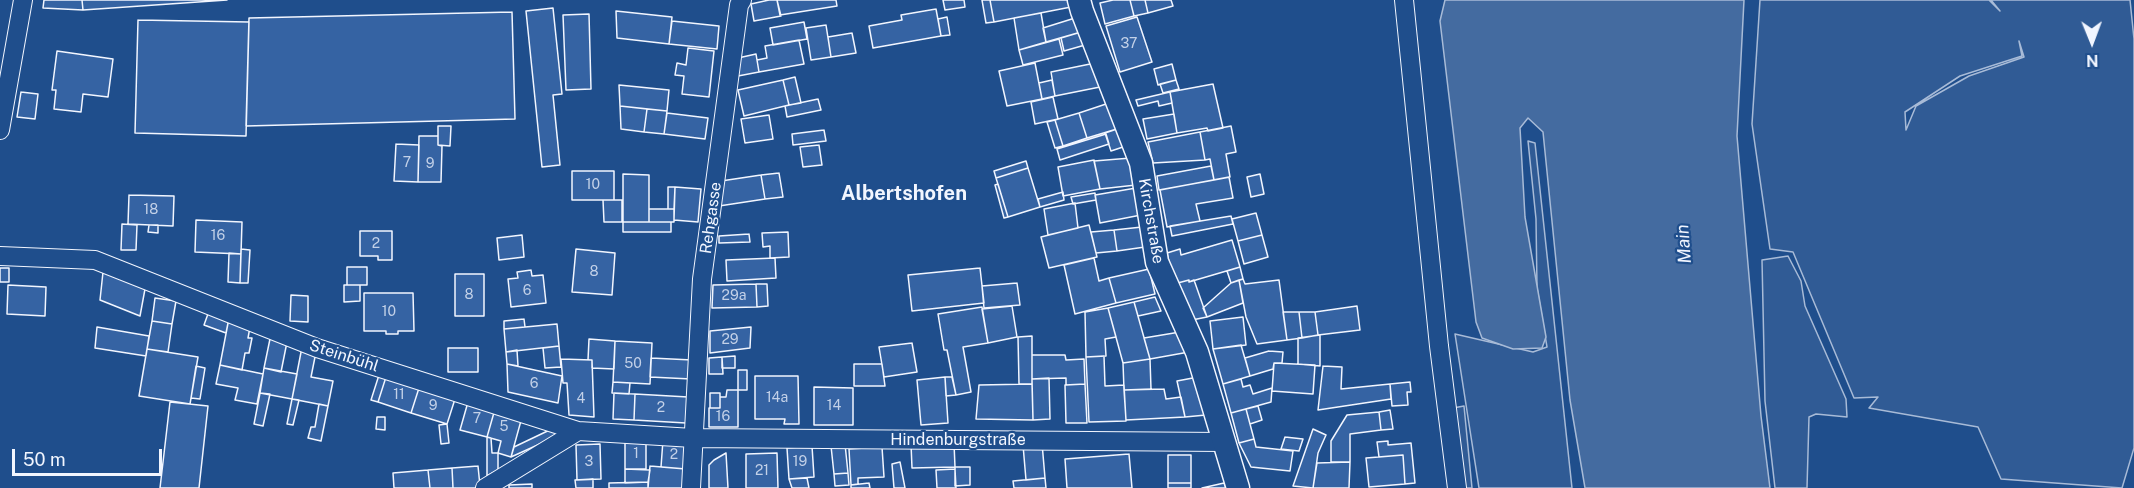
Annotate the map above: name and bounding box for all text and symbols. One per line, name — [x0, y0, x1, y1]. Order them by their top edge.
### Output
north arrow — [2062, 12, 2122, 72]
house number: 37 — [1121, 36, 1137, 52]
text: N — [2086, 51, 2099, 70]
house number: 7 — [403, 155, 411, 171]
house number: 9 — [426, 156, 434, 172]
house number: 10 — [586, 177, 600, 193]
street label: Kirchstraße — [1134, 177, 1168, 265]
street label: Rehgasse — [696, 181, 726, 255]
district label: Albertshofen — [841, 182, 967, 206]
house number: 18 — [144, 202, 158, 218]
water label: Main — [1672, 224, 1696, 264]
house number: 16 — [211, 228, 225, 244]
house number: 2 — [372, 236, 380, 252]
house number: 8 — [589, 264, 599, 280]
house number: 6 — [523, 283, 531, 299]
house number: 8 — [464, 287, 474, 303]
house number: 29a — [722, 288, 746, 304]
house number: 10 — [382, 304, 396, 320]
house number: 29 — [721, 332, 739, 348]
street label: Steinbühl — [307, 336, 381, 376]
house number: 50 — [624, 356, 642, 372]
house number: 6 — [530, 376, 538, 392]
house number: 11 — [393, 387, 405, 403]
house number: 14a — [766, 390, 788, 406]
house number: 4 — [577, 391, 585, 407]
house number: 9 — [429, 398, 437, 414]
house number: 14 — [827, 398, 841, 414]
house number: 2 — [657, 400, 665, 416]
house number: 16 — [716, 409, 730, 425]
house number: 7 — [473, 411, 481, 427]
house number: 5 — [500, 419, 508, 435]
street label: Hindenburgstraße — [890, 430, 1026, 450]
scale bar — [15, 437, 165, 475]
house number: 1 — [633, 446, 639, 462]
house number: 2 — [670, 447, 678, 463]
text: 50 m — [23, 449, 66, 470]
house number: 3 — [585, 454, 593, 470]
house number: 19 — [793, 454, 807, 470]
house number: 21 — [755, 463, 769, 479]

